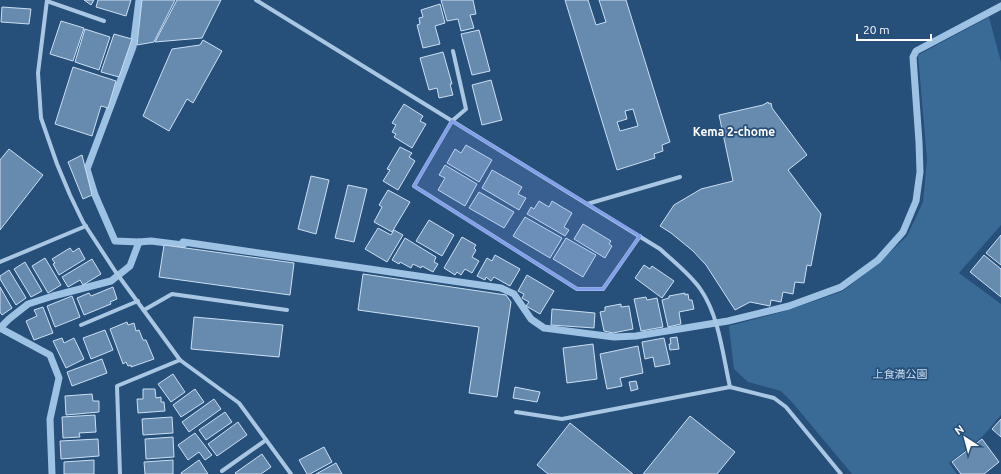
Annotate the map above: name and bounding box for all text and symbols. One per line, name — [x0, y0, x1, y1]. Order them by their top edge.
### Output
scale bar — [857, 16, 931, 42]
text: 20 m — [863, 23, 890, 36]
district label: Kema 2-chome — [693, 125, 775, 138]
park label: 上食満公園 — [873, 368, 928, 380]
north arrow — [945, 418, 985, 458]
text: N — [952, 423, 966, 437]

